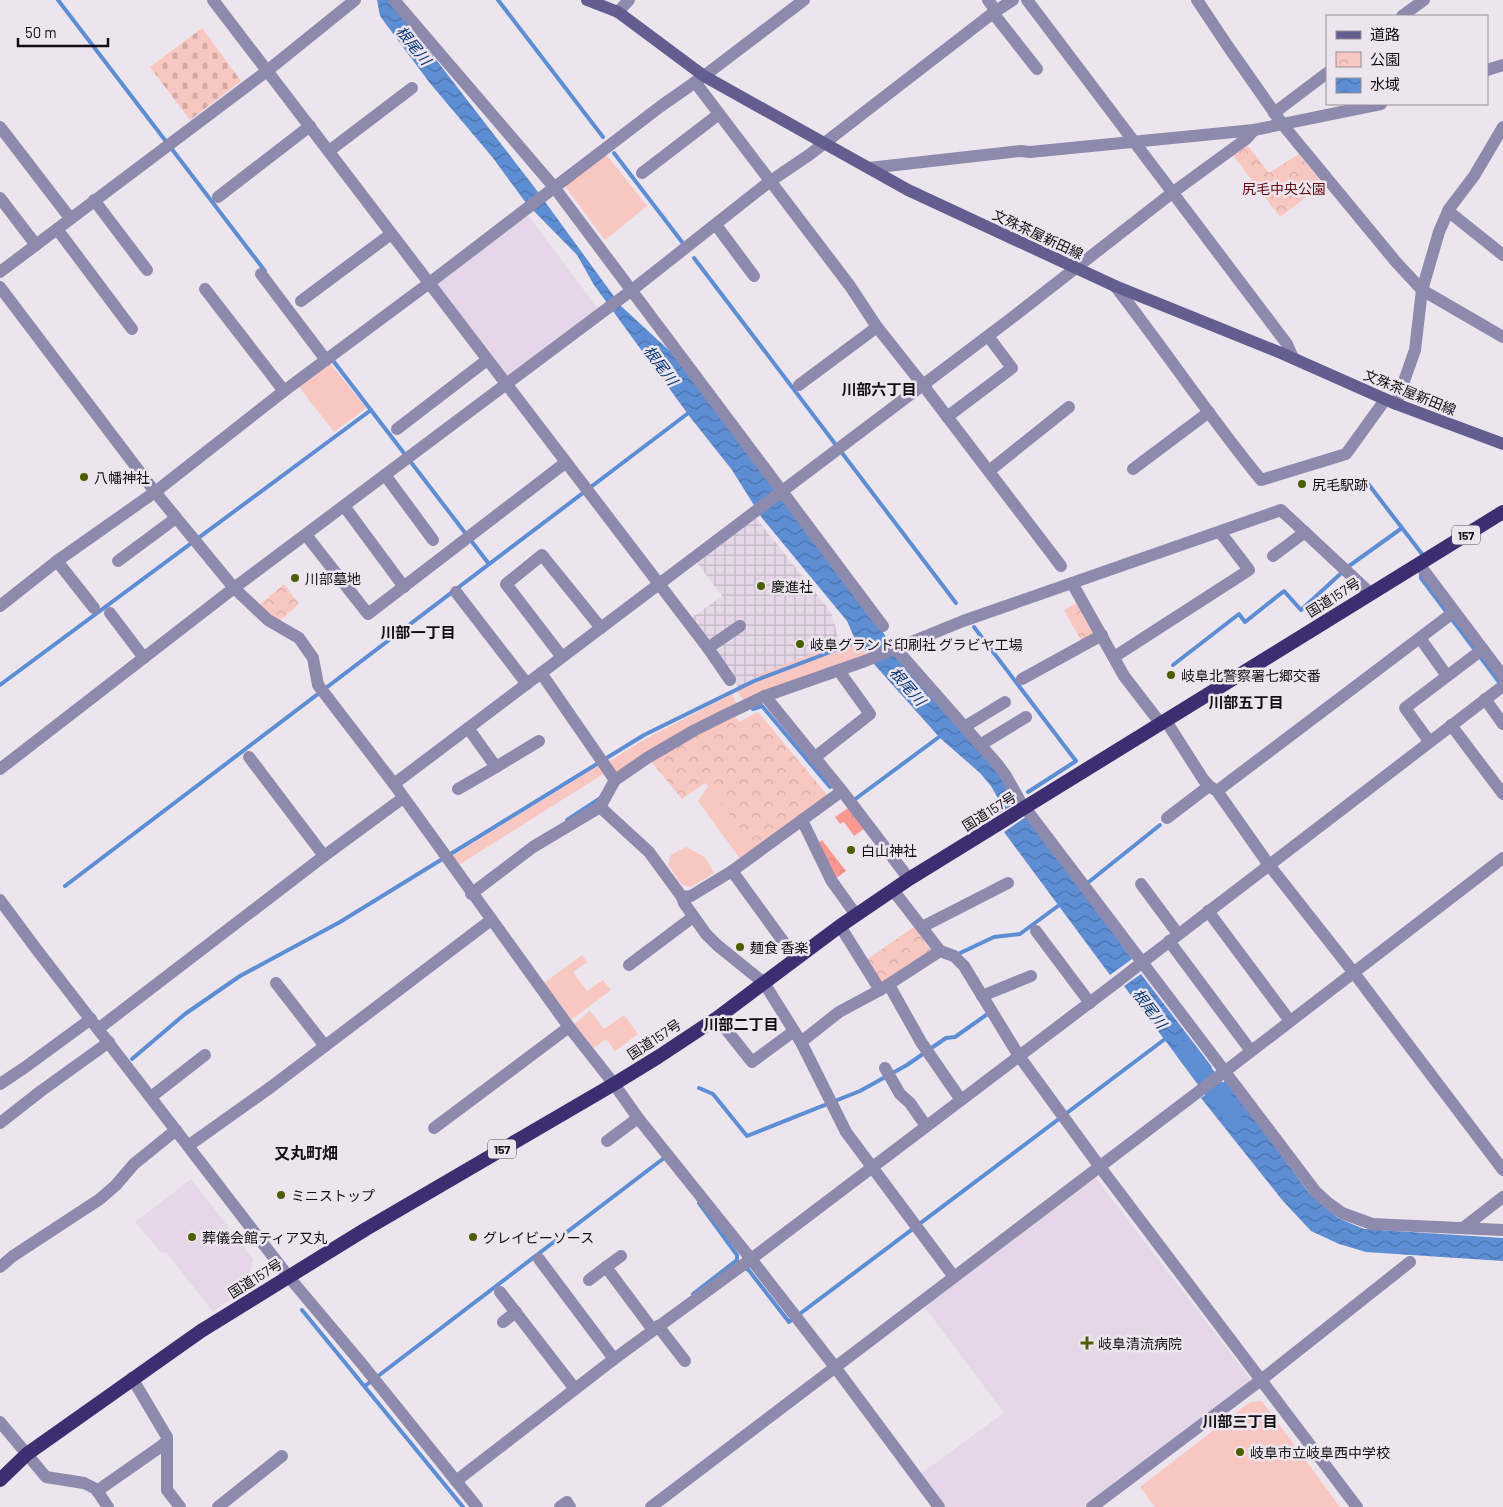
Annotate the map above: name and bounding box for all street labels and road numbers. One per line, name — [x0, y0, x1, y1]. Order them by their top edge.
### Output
street label: 文殊茶屋新田線 — [990, 206, 1086, 262]
street label: 文殊茶屋新田線 — [1361, 366, 1459, 418]
road number: 157 — [1452, 526, 1480, 544]
street label: 国道157号 — [1303, 574, 1363, 620]
street label: 国道157号 — [959, 788, 1019, 834]
street label: 国道157号 — [624, 1015, 684, 1063]
road number: 157 — [488, 1140, 516, 1158]
street label: 国道157号 — [225, 1255, 285, 1301]

